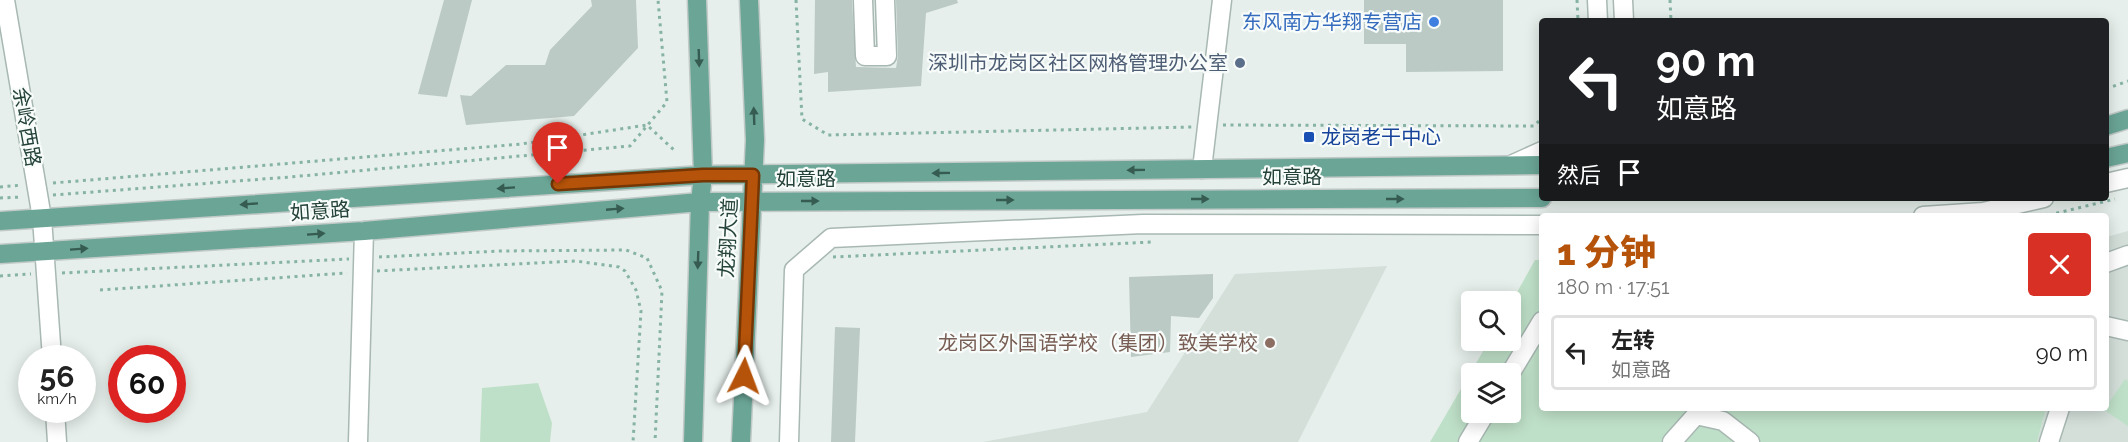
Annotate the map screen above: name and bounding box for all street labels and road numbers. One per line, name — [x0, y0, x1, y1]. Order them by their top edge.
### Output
street label: 余岭西路 — [8, 86, 46, 168]
street label: 如意路 — [1262, 165, 1322, 189]
street label: 如意路 — [776, 167, 836, 191]
street label: 如意路 — [289, 197, 351, 225]
street label: 龙翔大道 — [714, 197, 742, 279]

